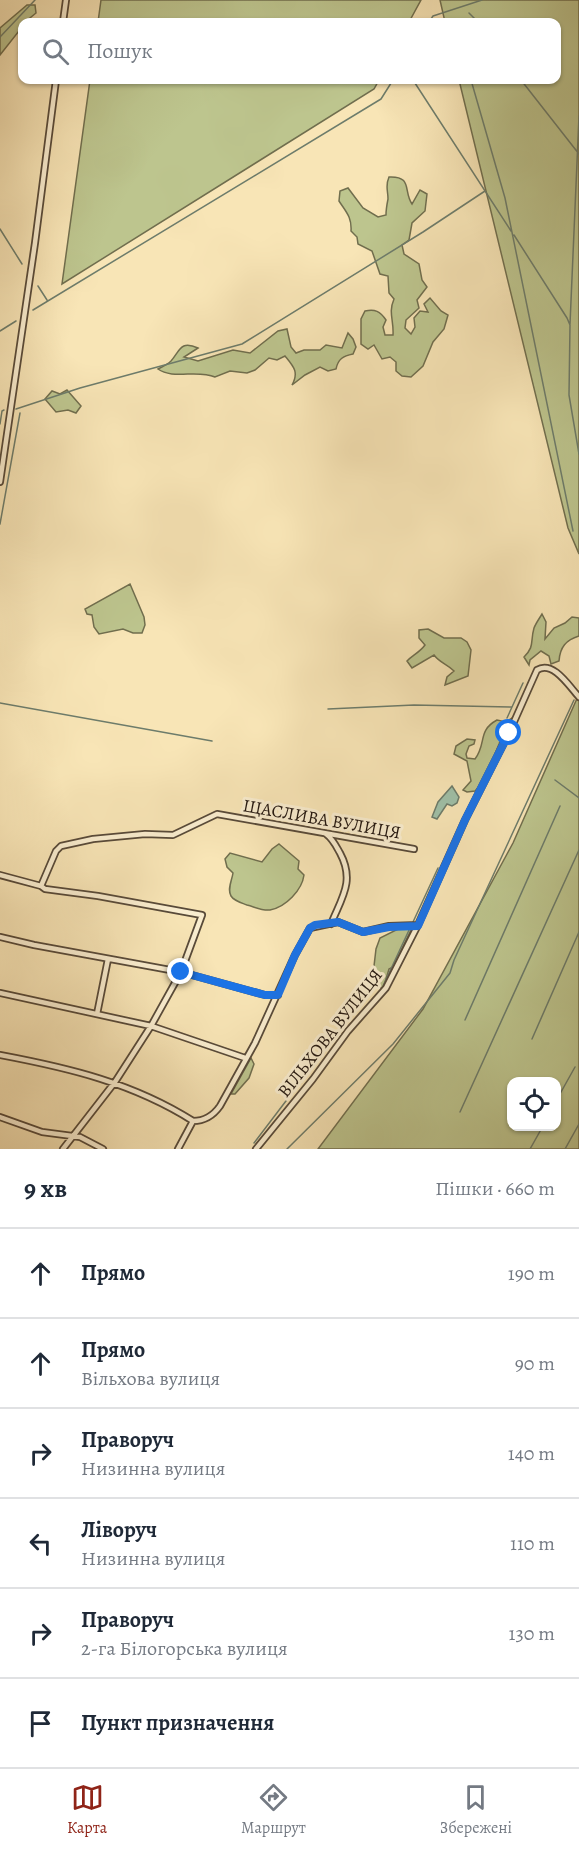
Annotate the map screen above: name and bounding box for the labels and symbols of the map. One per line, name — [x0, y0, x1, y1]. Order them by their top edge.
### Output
route start — [495, 719, 521, 745]
street label: ЩАСЛИВА ВУЛИЦЯ — [241, 793, 403, 845]
route end — [167, 958, 193, 984]
street label: ВІЛЬХОВА ВУЛИЦЯ — [272, 964, 388, 1102]

